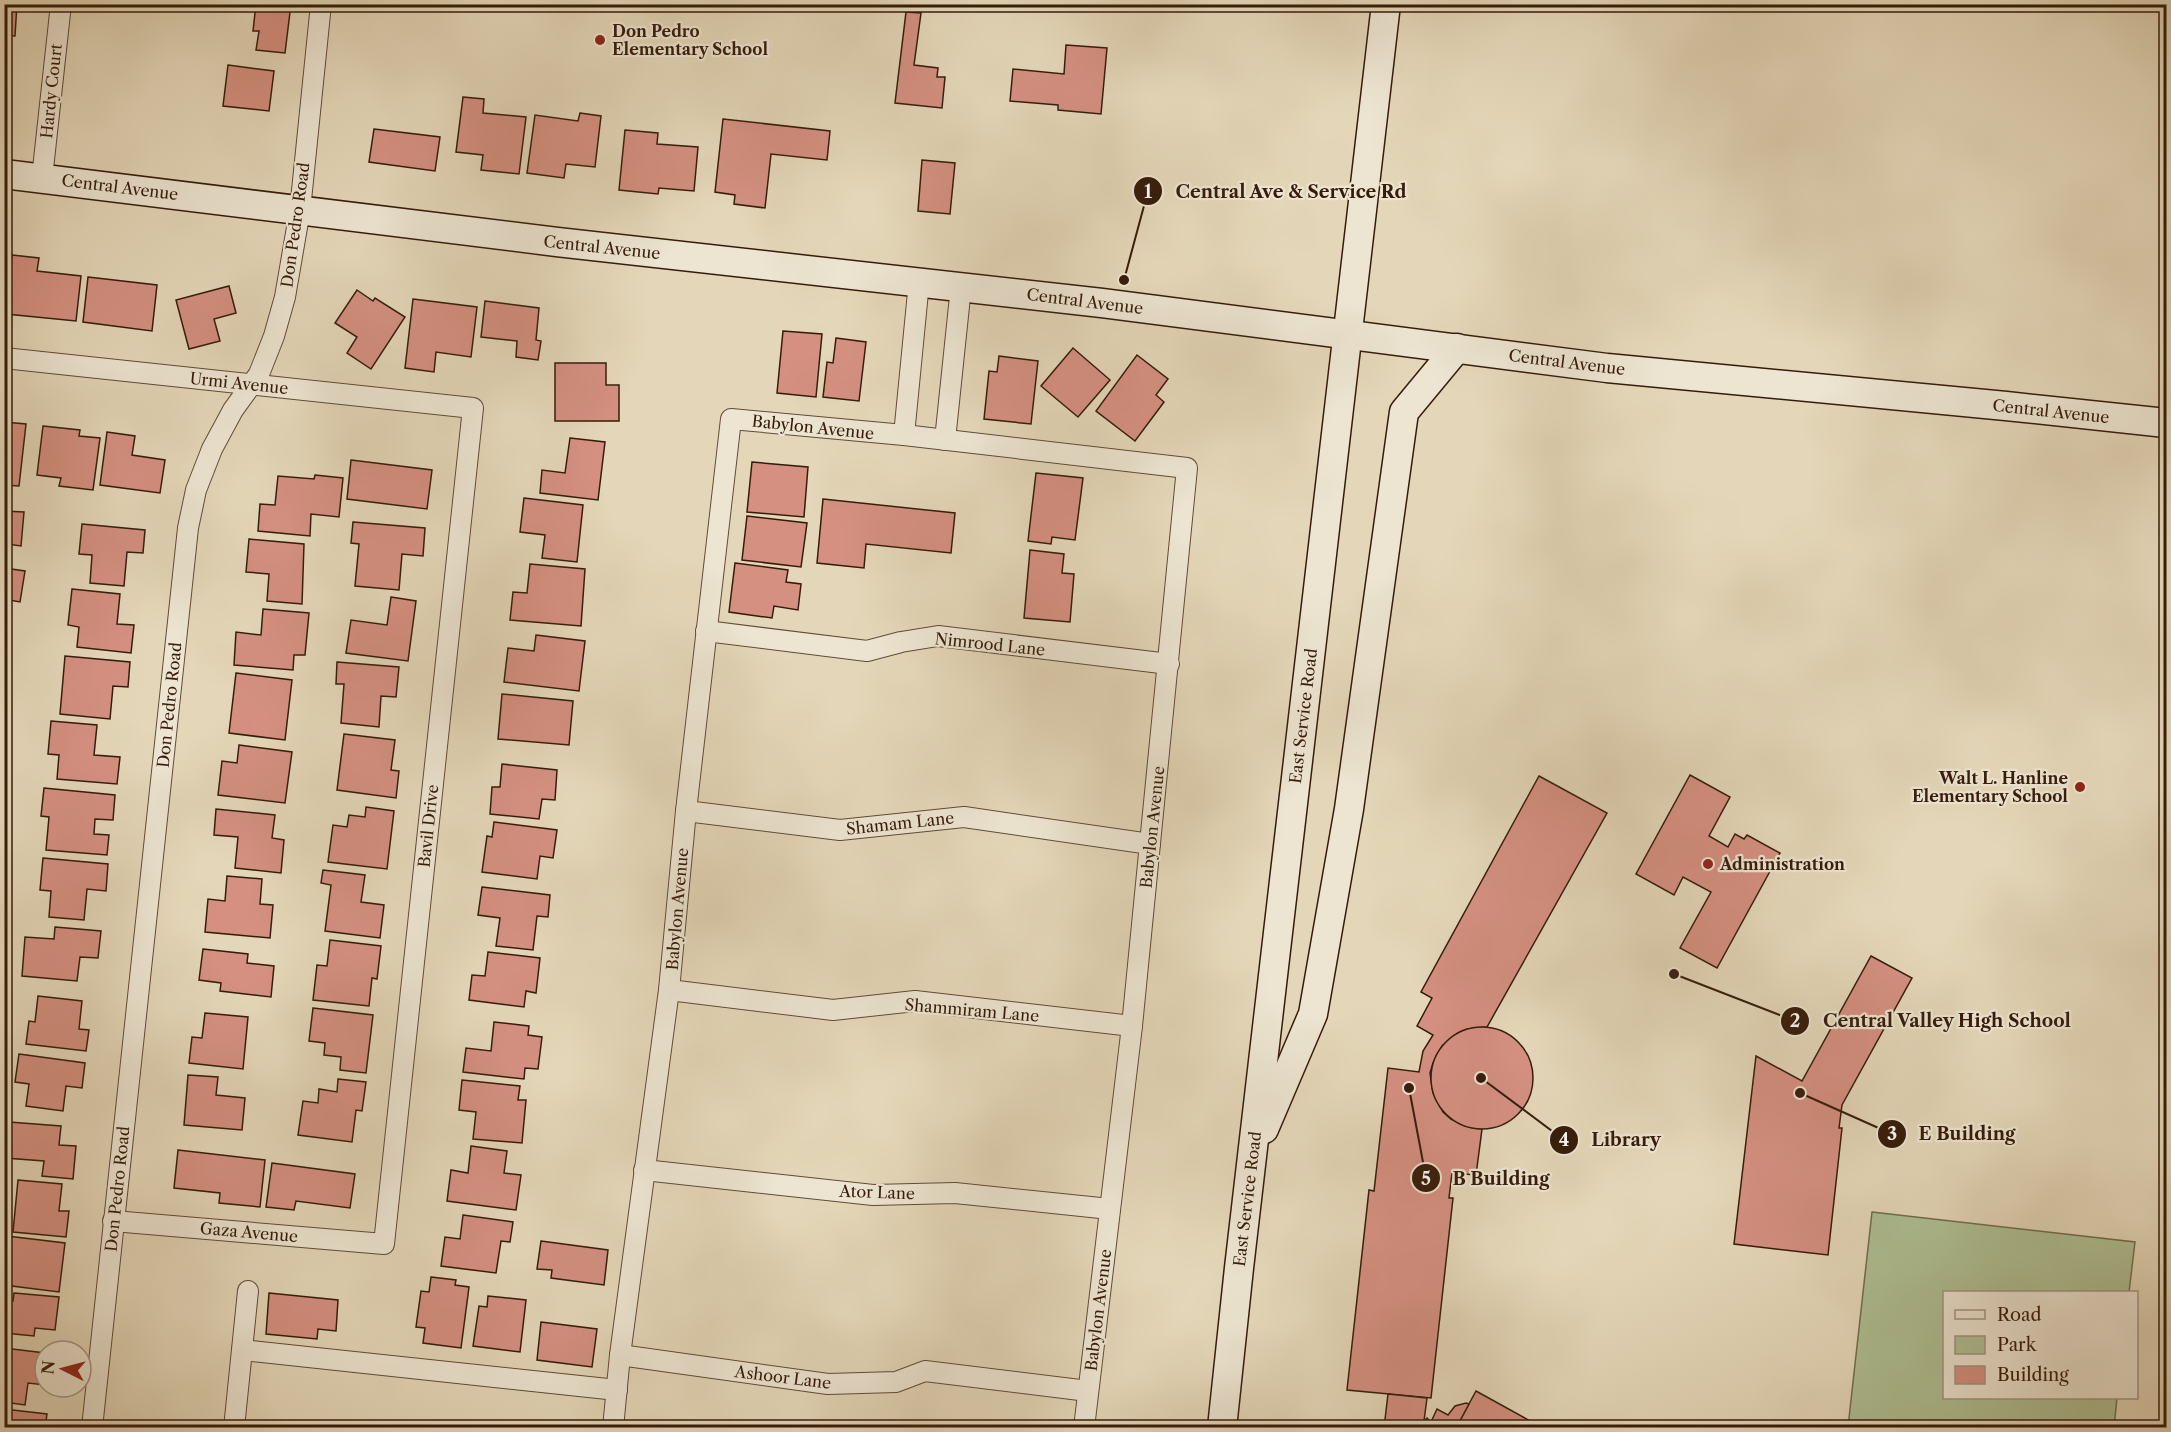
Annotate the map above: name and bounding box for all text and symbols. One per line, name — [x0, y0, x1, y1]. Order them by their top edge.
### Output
place label: Don Pedro Elementary School — [612, 21, 768, 59]
marker: Don Pedro Elementary School — [593, 33, 607, 47]
street label: Hardy Court — [36, 42, 66, 139]
street label: Don Pedro Road — [276, 161, 314, 289]
street label: Central Avenue — [61, 170, 179, 204]
callout: Central Ave & Service Rd — [1133, 173, 1419, 209]
text: 1 — [1144, 181, 1152, 203]
text: Central Ave & Service Rd — [1175, 181, 1407, 203]
street label: Central Avenue — [543, 231, 661, 263]
street label: Central Avenue — [1026, 284, 1144, 318]
street label: Central Avenue — [1508, 345, 1626, 379]
street label: Urmi Avenue — [189, 368, 289, 398]
street label: Central Avenue — [1992, 395, 2110, 427]
street label: Babylon Avenue — [751, 411, 875, 443]
street label: Nimrood Lane — [934, 628, 1046, 660]
street label: Don Pedro Road — [152, 641, 186, 769]
street label: East Service Road — [1285, 647, 1321, 785]
street label: Babylon Avenue — [1136, 765, 1168, 889]
place label: Walt L. Hanline Elementary School — [1912, 768, 2068, 806]
marker: Walt L. Hanline Elementary School — [2073, 780, 2087, 794]
street label: Bavil Drive — [414, 783, 442, 868]
street label: Shamam Lane — [845, 807, 955, 839]
street label: Babylon Avenue — [662, 847, 692, 971]
place label: Administration — [1719, 854, 1845, 874]
marker: Administration — [1701, 857, 1715, 871]
street label: Shammiram Lane — [904, 994, 1040, 1026]
callout: Central Valley High School — [1780, 1003, 2084, 1039]
text: 2 — [1790, 1010, 1800, 1032]
text: Central Valley High School — [1823, 1010, 2071, 1032]
callout: E Building — [1877, 1116, 2028, 1152]
callout: Library — [1549, 1122, 1672, 1158]
text: 3 — [1887, 1123, 1897, 1145]
text: E Building — [1919, 1123, 2016, 1145]
street label: Don Pedro Road — [100, 1125, 134, 1253]
text: 4 — [1559, 1129, 1569, 1151]
text: Library — [1591, 1129, 1662, 1151]
street label: East Service Road — [1229, 1130, 1265, 1268]
callout: B Building — [1411, 1160, 1562, 1196]
text: 5 — [1421, 1168, 1431, 1190]
text: B Building — [1452, 1168, 1550, 1190]
street label: Ator Lane — [838, 1181, 915, 1203]
street label: Gaza Avenue — [199, 1218, 299, 1246]
street label: Babylon Avenue — [1081, 1248, 1115, 1372]
legend — [1943, 1291, 2138, 1399]
text: Road — [1997, 1304, 2042, 1326]
text: Park — [1997, 1334, 2038, 1356]
north arrow — [33, 1339, 93, 1399]
text: N — [37, 1359, 59, 1375]
street label: Ashoor Lane — [733, 1361, 832, 1393]
text: Building — [1997, 1364, 2069, 1386]

